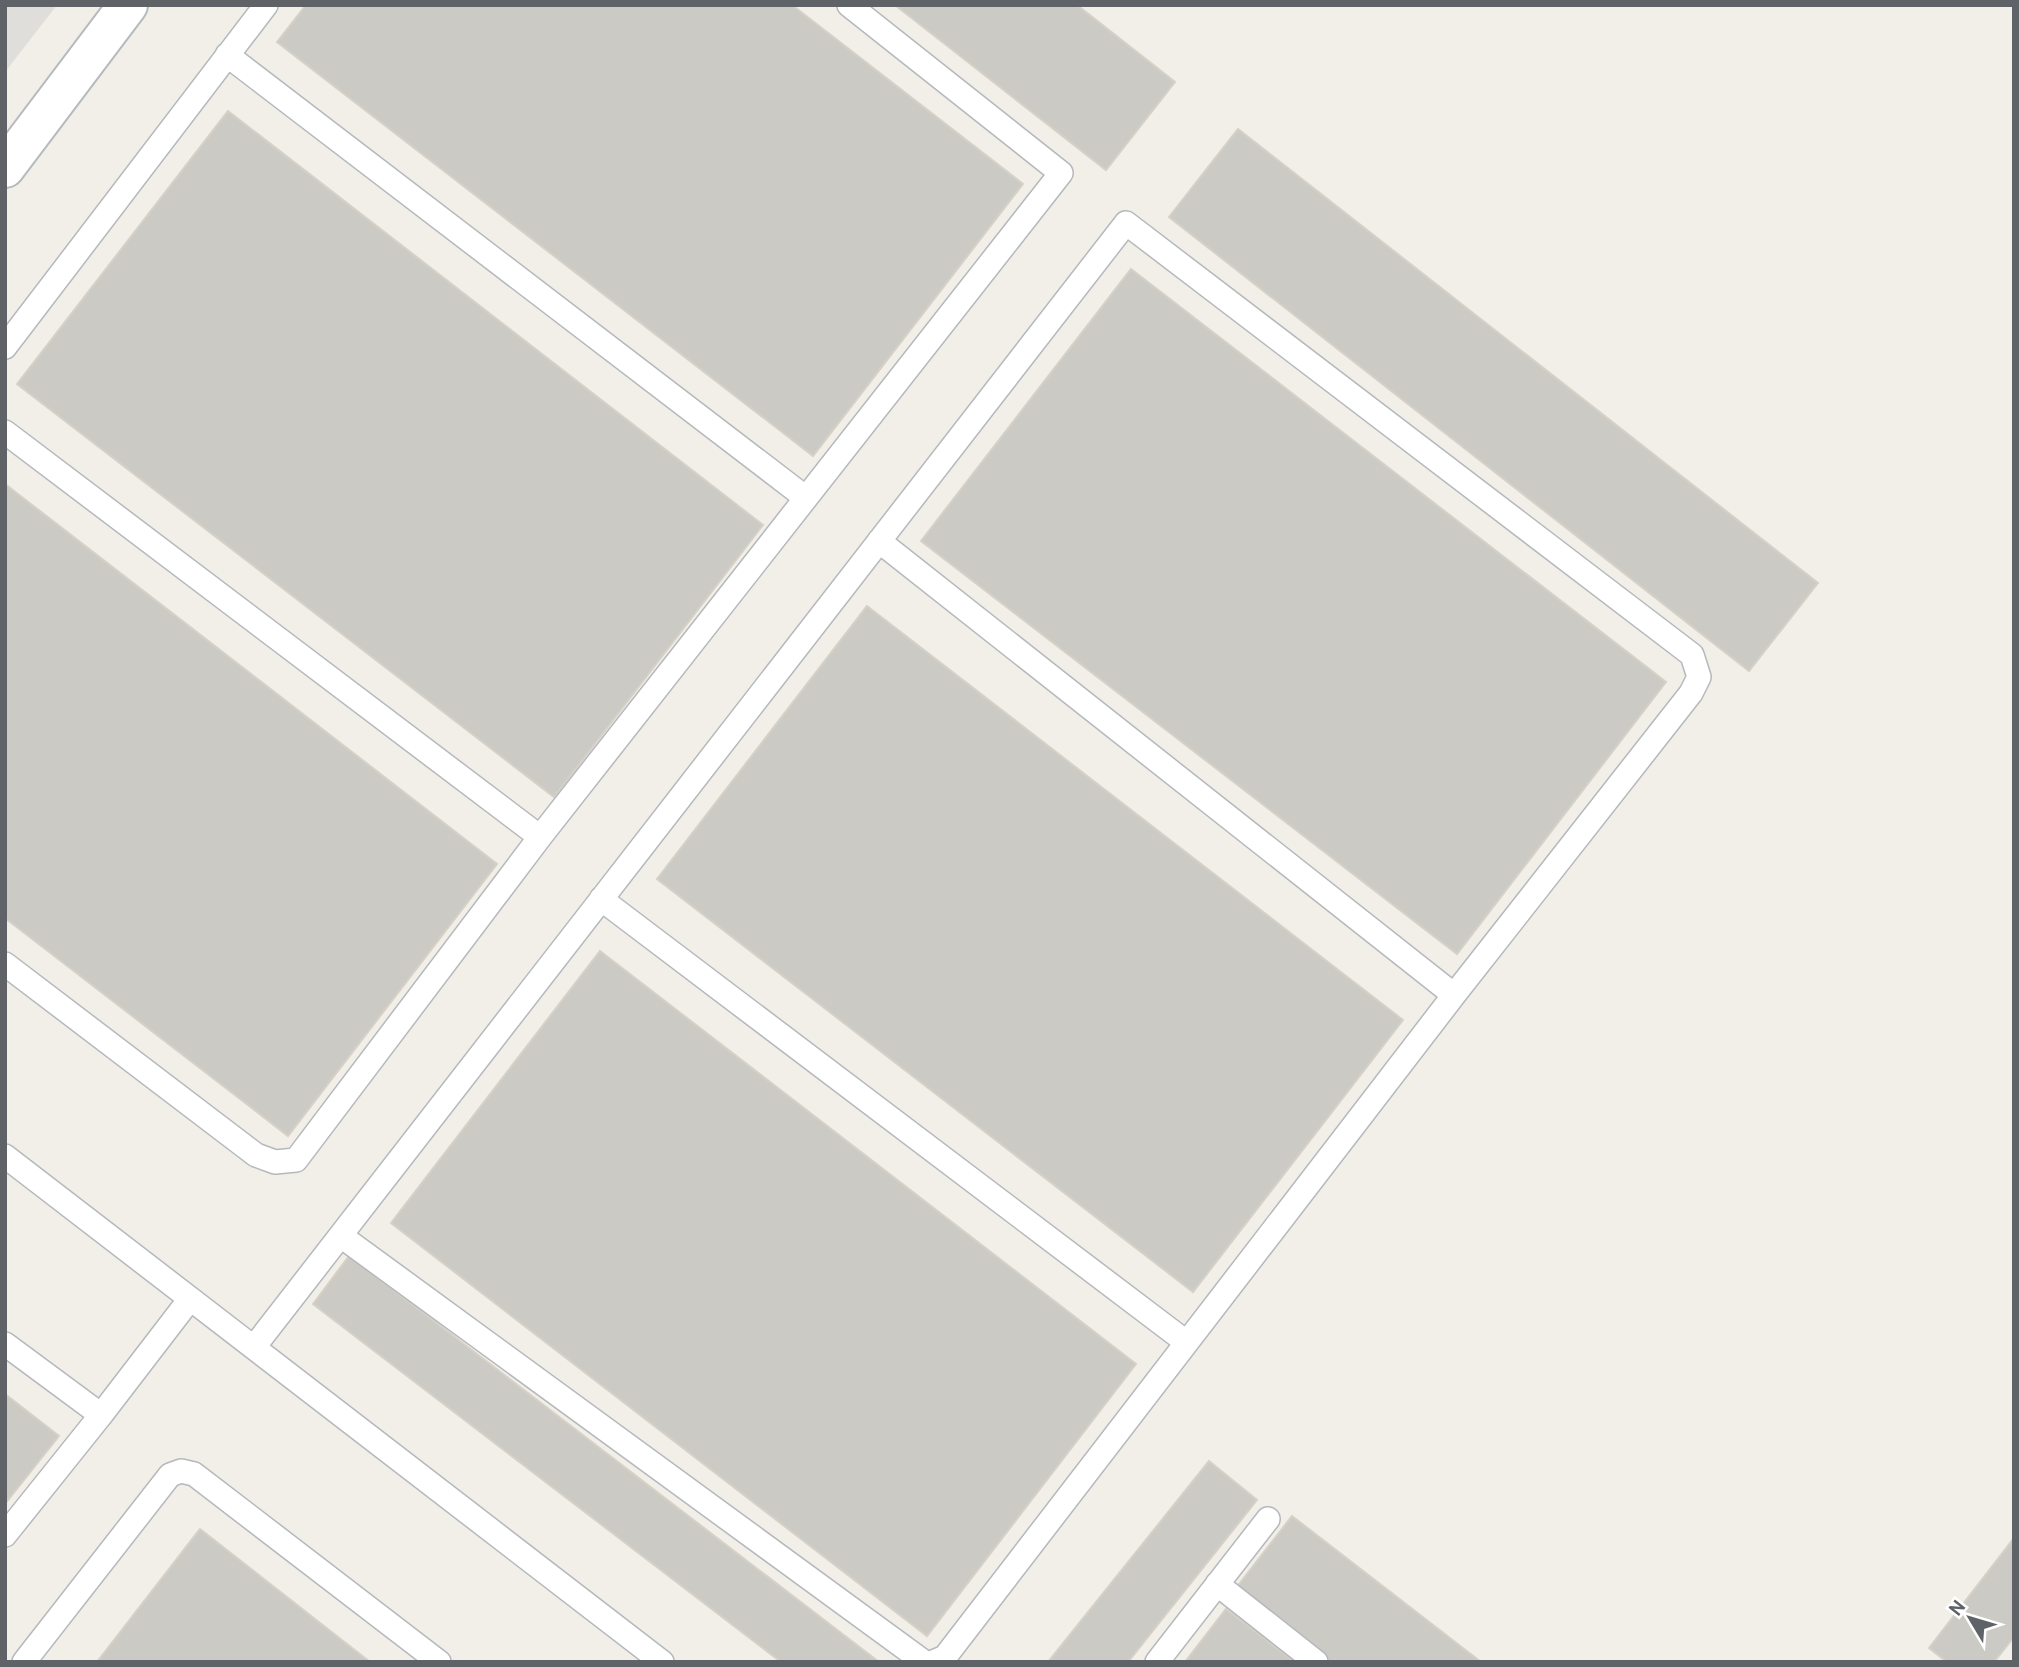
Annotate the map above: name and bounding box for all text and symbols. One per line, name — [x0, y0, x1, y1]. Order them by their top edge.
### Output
north arrow — [1935, 1583, 2005, 1653]
text: N — [1945, 1596, 1972, 1622]

